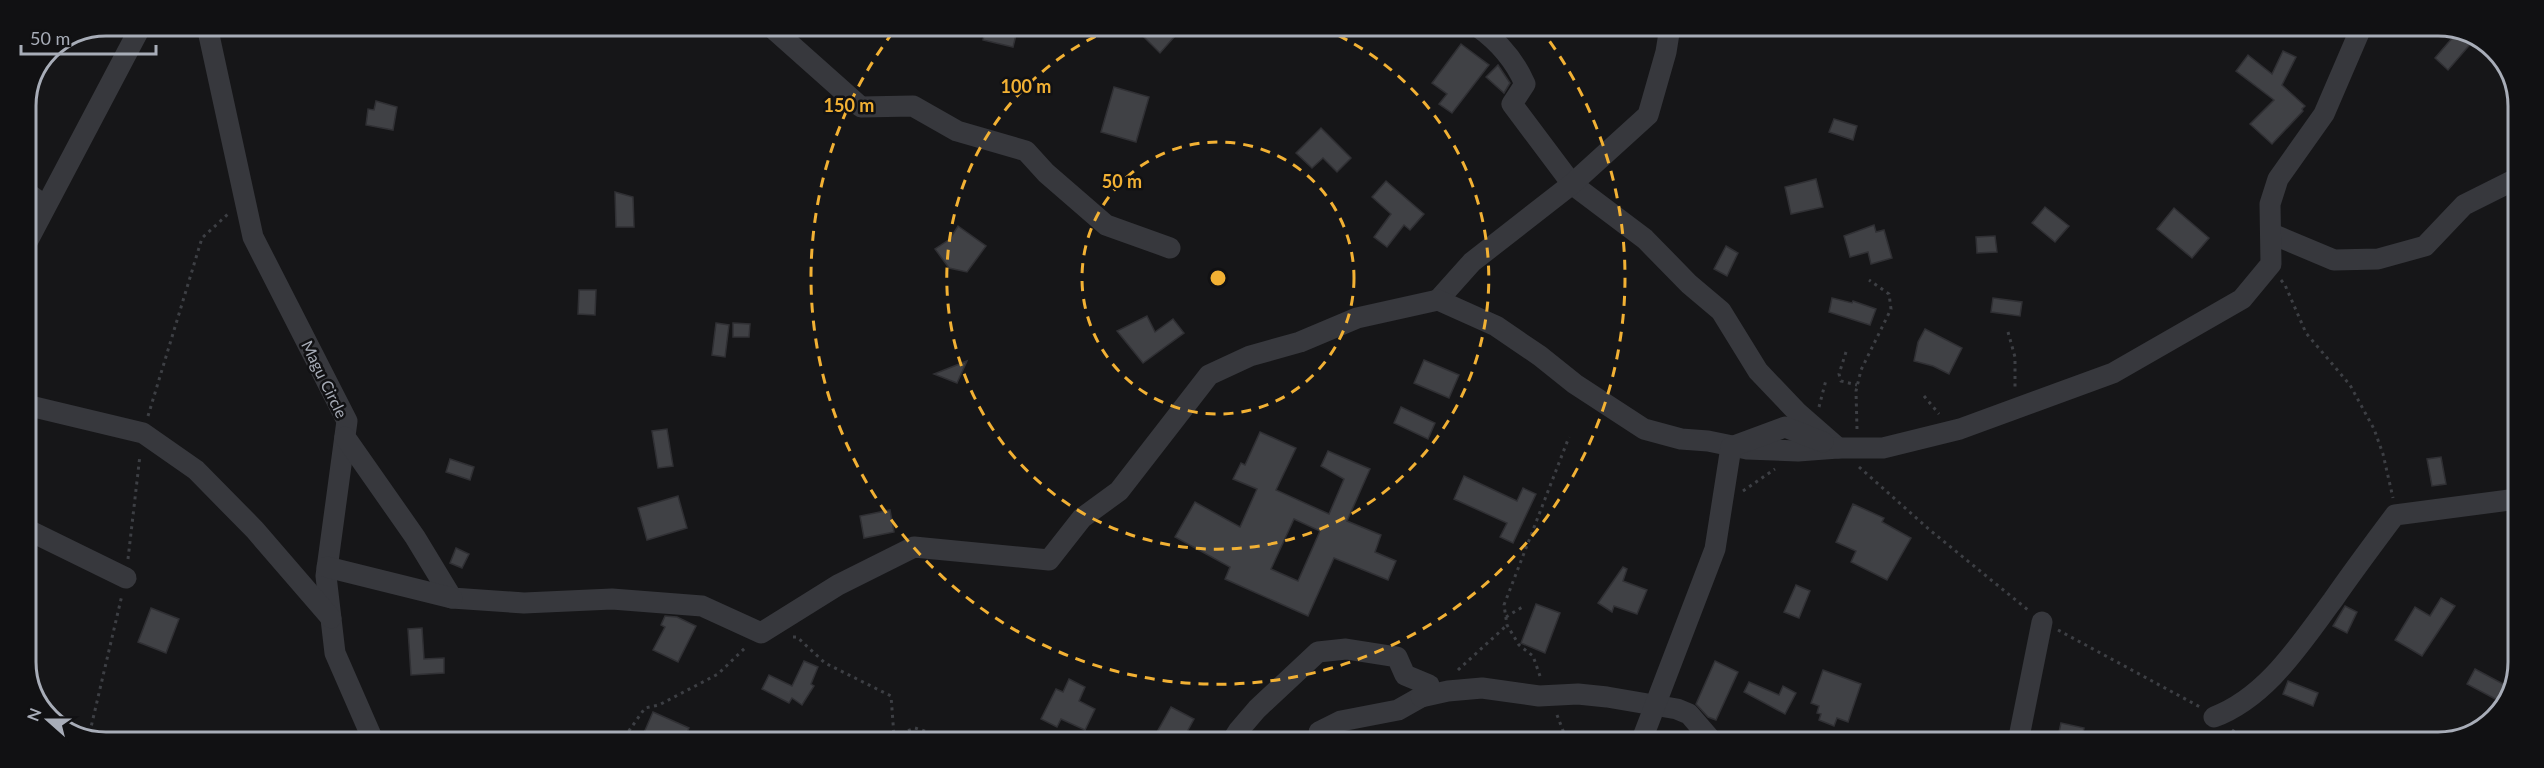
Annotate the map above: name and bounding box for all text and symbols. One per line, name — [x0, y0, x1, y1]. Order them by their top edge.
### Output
scale bar — [21, 18, 156, 56]
text: 50 m — [30, 27, 70, 49]
text: 100 m — [1001, 75, 1051, 97]
text: 150 m — [824, 94, 874, 116]
text: 50 m — [1102, 170, 1142, 192]
centre of rings — [1208, 268, 1228, 288]
street label: Magu Circle — [298, 337, 352, 421]
north arrow — [18, 690, 78, 750]
text: N — [22, 705, 45, 724]

